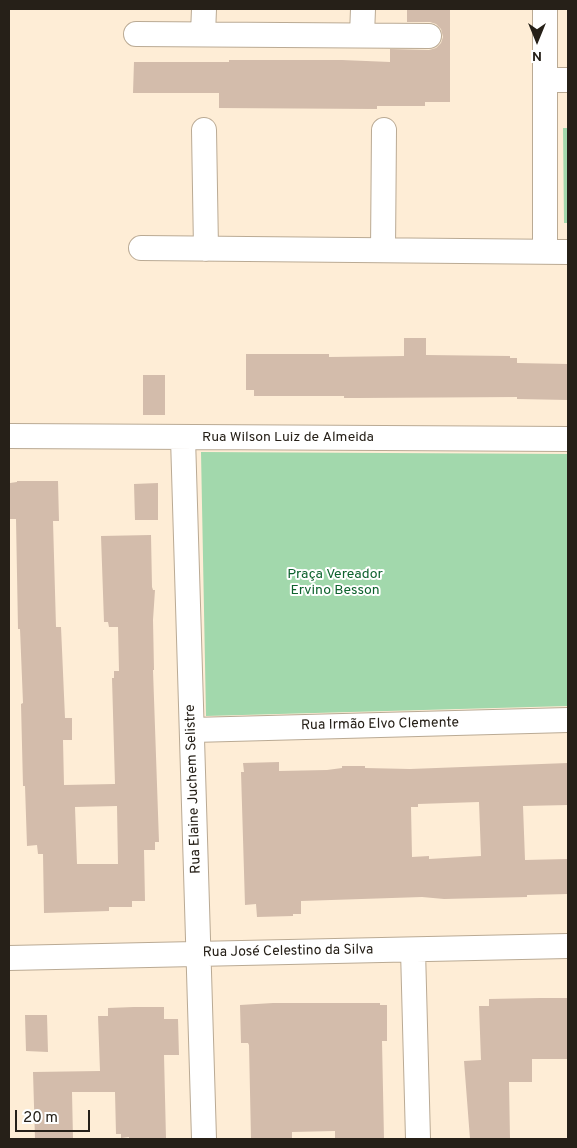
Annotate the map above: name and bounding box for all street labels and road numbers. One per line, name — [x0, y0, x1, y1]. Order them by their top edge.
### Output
street label: Rua Wilson Luiz de Almeida — [202, 430, 374, 446]
street label: Rua Elaine Juchem Selistre — [183, 704, 205, 874]
street label: Rua Irmão Elvo Clemente — [301, 715, 459, 735]
street label: Rua José Celestino da Silva — [203, 942, 373, 962]

